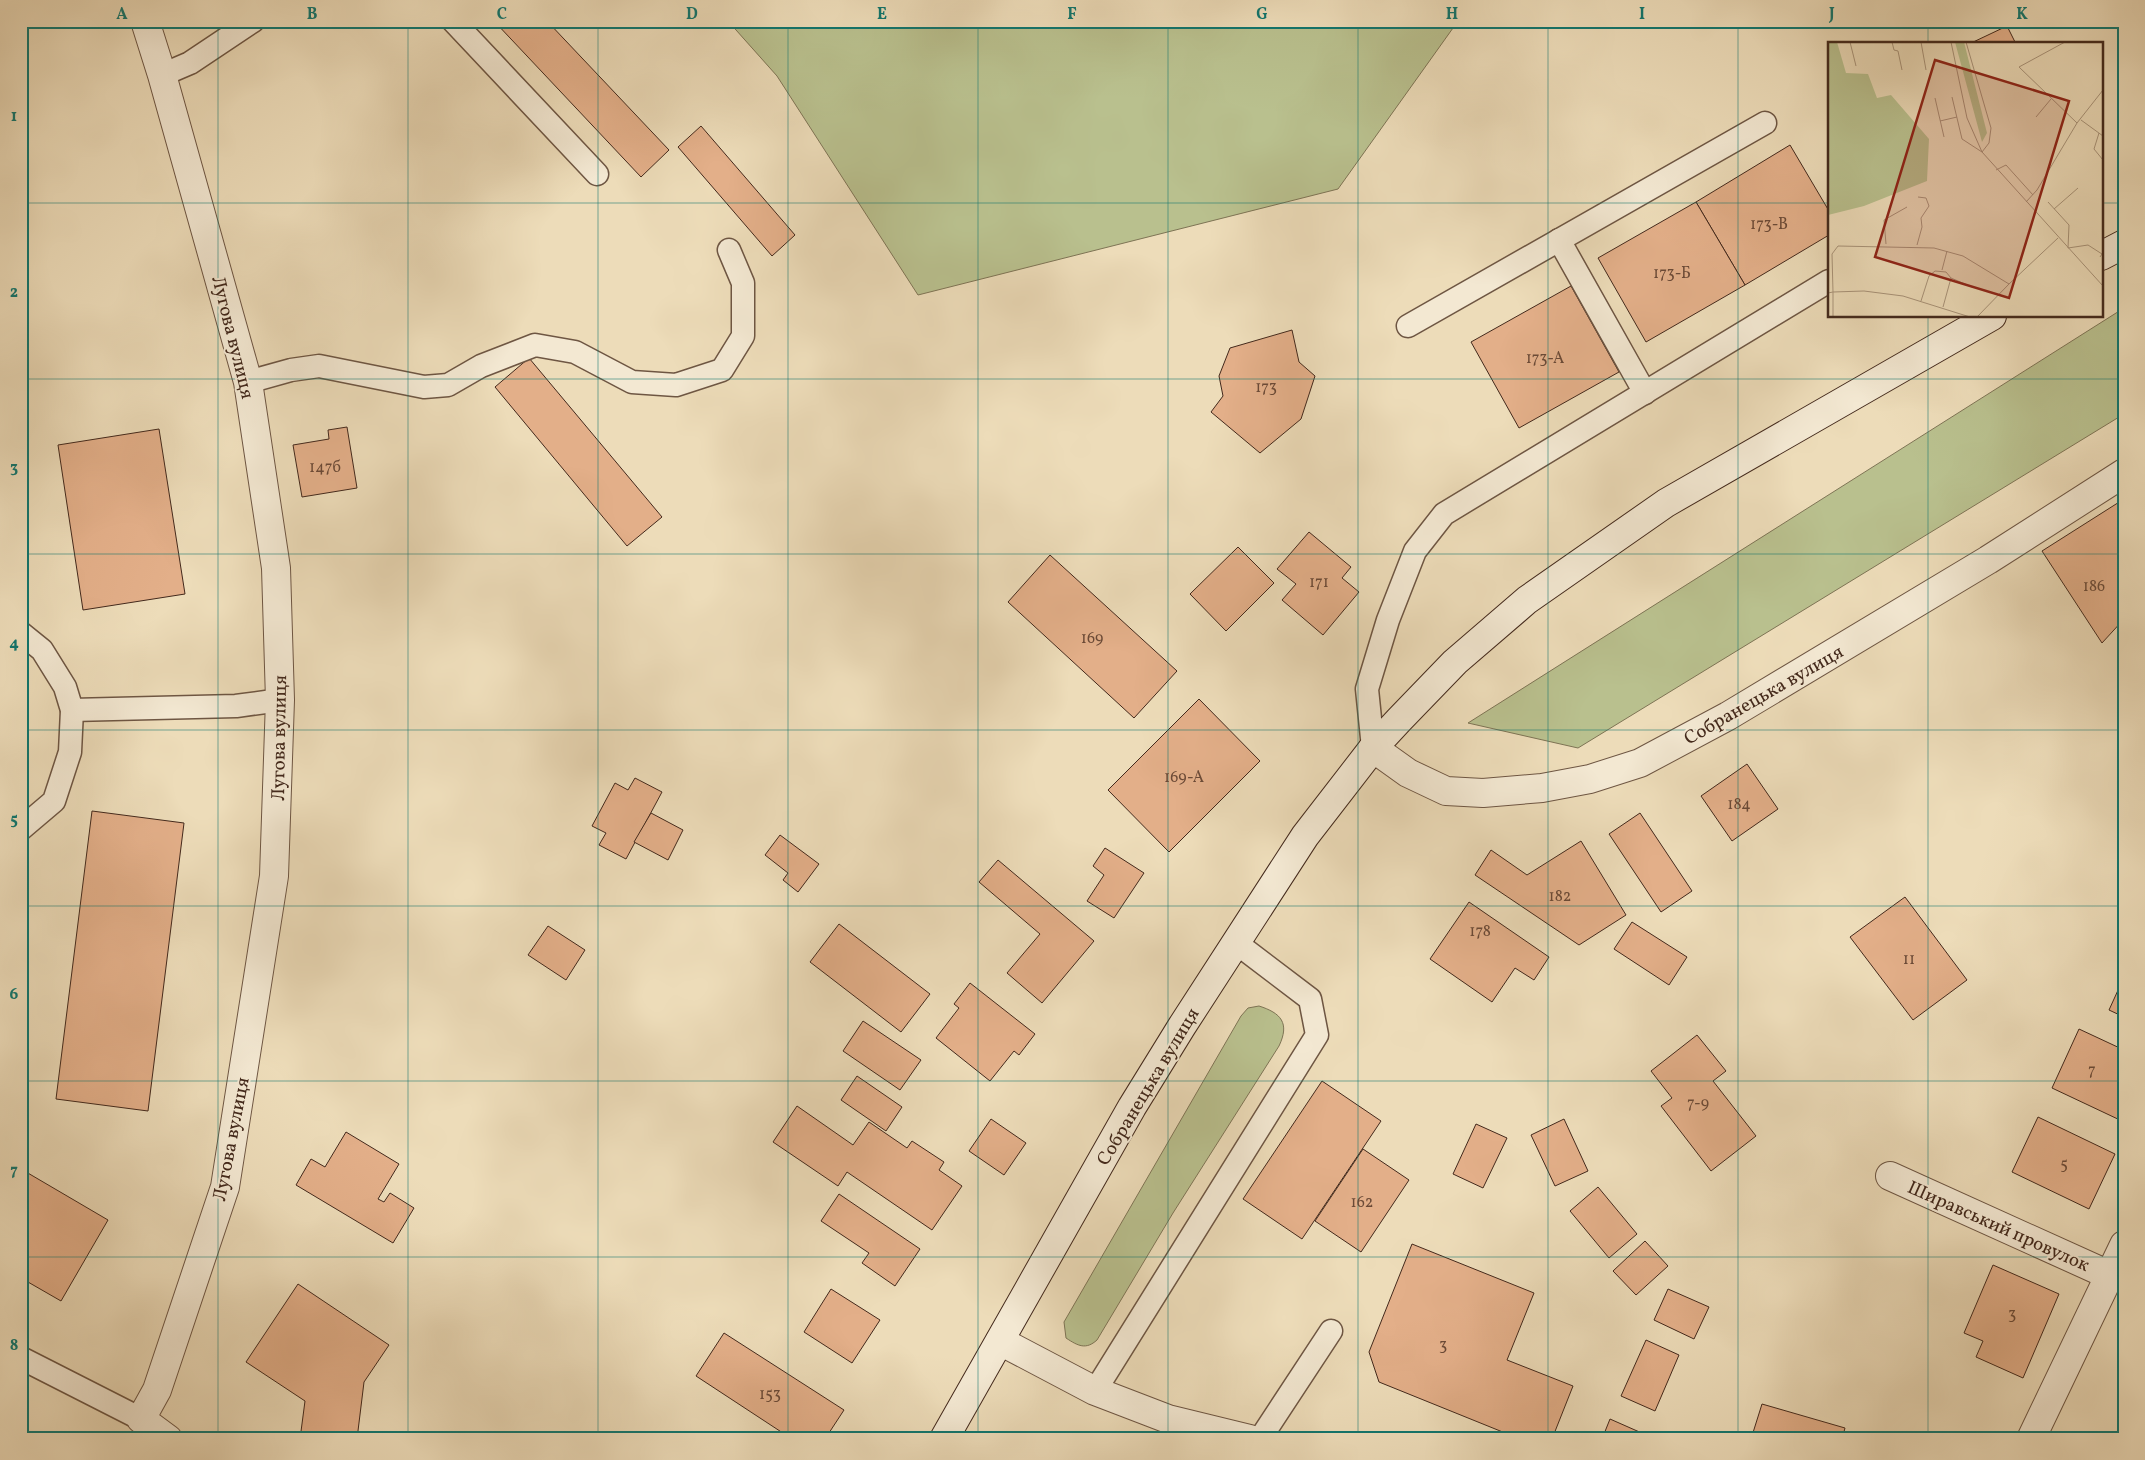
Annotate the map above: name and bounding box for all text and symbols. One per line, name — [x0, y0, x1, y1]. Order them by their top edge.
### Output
text: A — [116, 4, 128, 26]
text: B — [307, 4, 318, 26]
text: C — [497, 4, 507, 26]
text: D — [686, 4, 698, 26]
text: E — [877, 4, 887, 26]
text: F — [1067, 4, 1077, 26]
text: G — [1256, 4, 1268, 26]
text: H — [1446, 4, 1458, 26]
text: I — [1639, 4, 1645, 26]
text: J — [1828, 4, 1835, 26]
text: K — [2016, 4, 2028, 26]
inset map — [1828, 42, 2102, 318]
text: 1 — [11, 106, 17, 128]
house number: 173-В — [1750, 214, 1788, 236]
house number: 173-Б — [1653, 263, 1691, 285]
street label: Лугова вулиця — [204, 273, 260, 402]
text: 2 — [10, 282, 18, 304]
house number: 173-А — [1526, 348, 1564, 370]
house number: 173 — [1255, 377, 1277, 399]
text: 3 — [10, 457, 18, 479]
house number: 147б — [309, 457, 341, 479]
house number: 171 — [1309, 572, 1329, 594]
house number: 186 — [2083, 576, 2105, 598]
house number: 169 — [1081, 628, 1103, 650]
text: 4 — [9, 633, 19, 655]
street label: Собранецька вулиця — [1680, 639, 1849, 752]
street label: Лугова вулиця — [266, 675, 294, 801]
house number: 169-А — [1164, 767, 1204, 789]
house number: 184 — [1727, 794, 1751, 816]
text: 5 — [10, 809, 18, 831]
house number: 182 — [1549, 886, 1571, 908]
house number: 178 — [1469, 921, 1491, 943]
house number: 11 — [1903, 949, 1915, 971]
text: 6 — [10, 984, 19, 1006]
street label: Собранецька вулиця — [1091, 1003, 1206, 1171]
house number: 7 — [2088, 1060, 2096, 1082]
street label: Лугова вулиця — [207, 1075, 257, 1204]
house number: 7-9 — [1687, 1093, 1709, 1115]
house number: 5 — [2060, 1154, 2068, 1176]
text: 7 — [10, 1160, 18, 1182]
street label: Ширавський провулок — [1903, 1175, 2093, 1279]
house number: 162 — [1351, 1192, 1373, 1214]
house number: 3 — [2008, 1304, 2016, 1326]
text: 8 — [10, 1335, 18, 1357]
house number: 3 — [1439, 1335, 1447, 1357]
house number: 153 — [759, 1384, 781, 1406]

